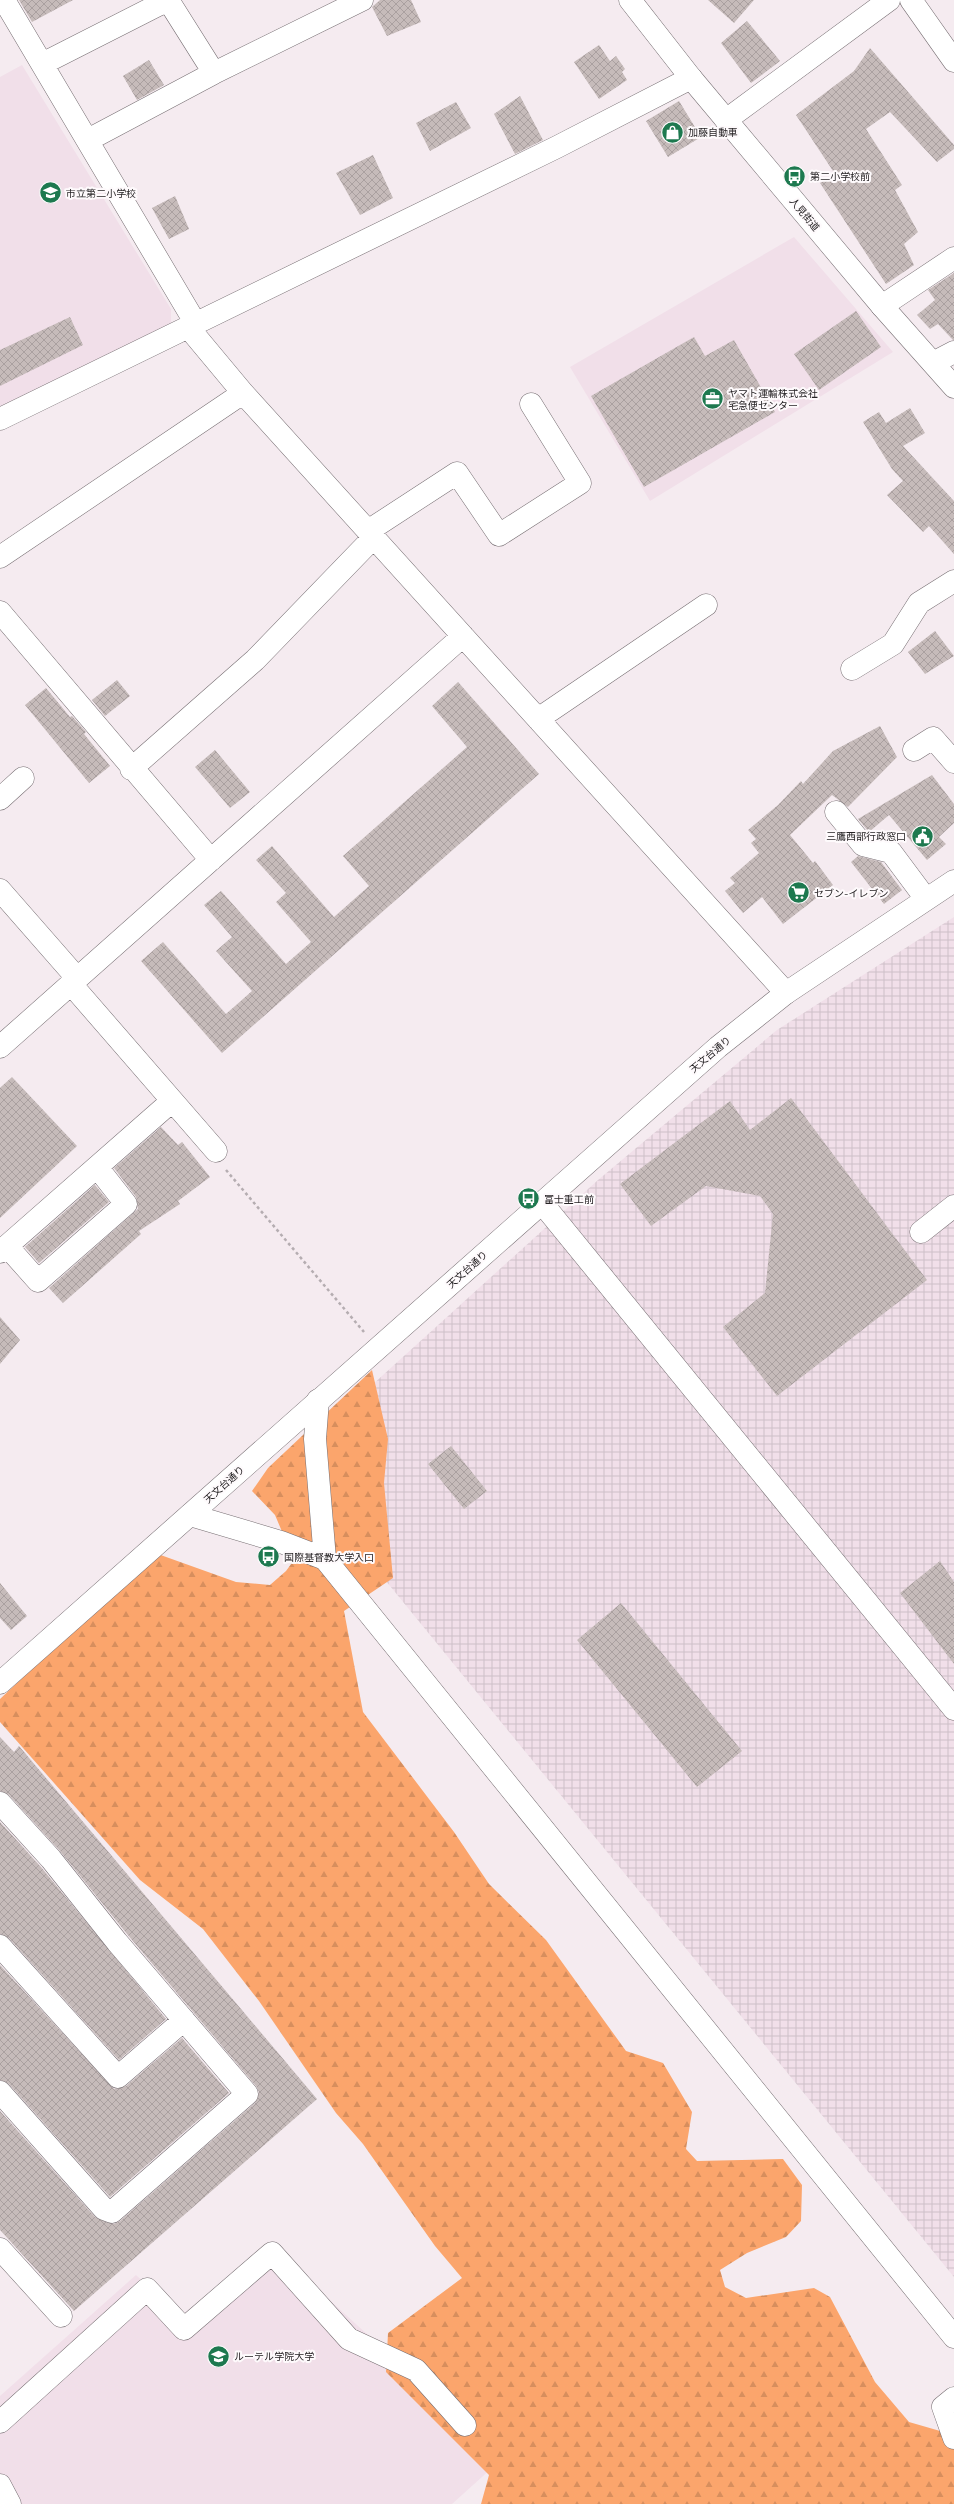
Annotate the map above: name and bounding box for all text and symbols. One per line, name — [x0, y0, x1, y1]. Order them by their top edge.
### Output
shop icon: 加藤自動車 — [660, 119, 686, 145]
place label: 加藤自動車 — [688, 125, 738, 140]
bus stop icon: 第二小学校前 — [782, 163, 808, 189]
place label: 第二小学校前 — [810, 169, 870, 184]
school or university icon: 市立第二小学校 — [37, 180, 63, 206]
place label: 市立第二小学校 — [66, 186, 136, 201]
street label: 人見街道 — [786, 194, 823, 234]
office icon: ヤマト運輸株式会社 宅急便センター — [699, 386, 725, 412]
place label: ヤマト運輸株式会社 宅急便センター — [728, 386, 818, 413]
public building icon: 三鷹西部行政窓口 — [909, 823, 935, 849]
place label: 三鷹西部行政窓口 — [826, 829, 906, 844]
supermarket icon: セブン-イレブン — [786, 880, 812, 906]
place label: セブン-イレブン — [814, 886, 888, 901]
street label: 天文台通り — [686, 1033, 734, 1076]
bus stop icon: 富士重工前 — [515, 1186, 541, 1212]
place label: 富士重工前 — [544, 1192, 594, 1207]
street label: 天文台通り — [444, 1247, 491, 1292]
street label: 天文台通り — [201, 1462, 248, 1507]
bus stop icon: 国際基督教大学入口 — [255, 1544, 281, 1570]
place label: 国際基督教大学入口 — [284, 1550, 374, 1565]
school or university icon: ルーテル学院大学 — [205, 2343, 231, 2369]
place label: ルーテル学院大学 — [234, 2349, 314, 2364]

